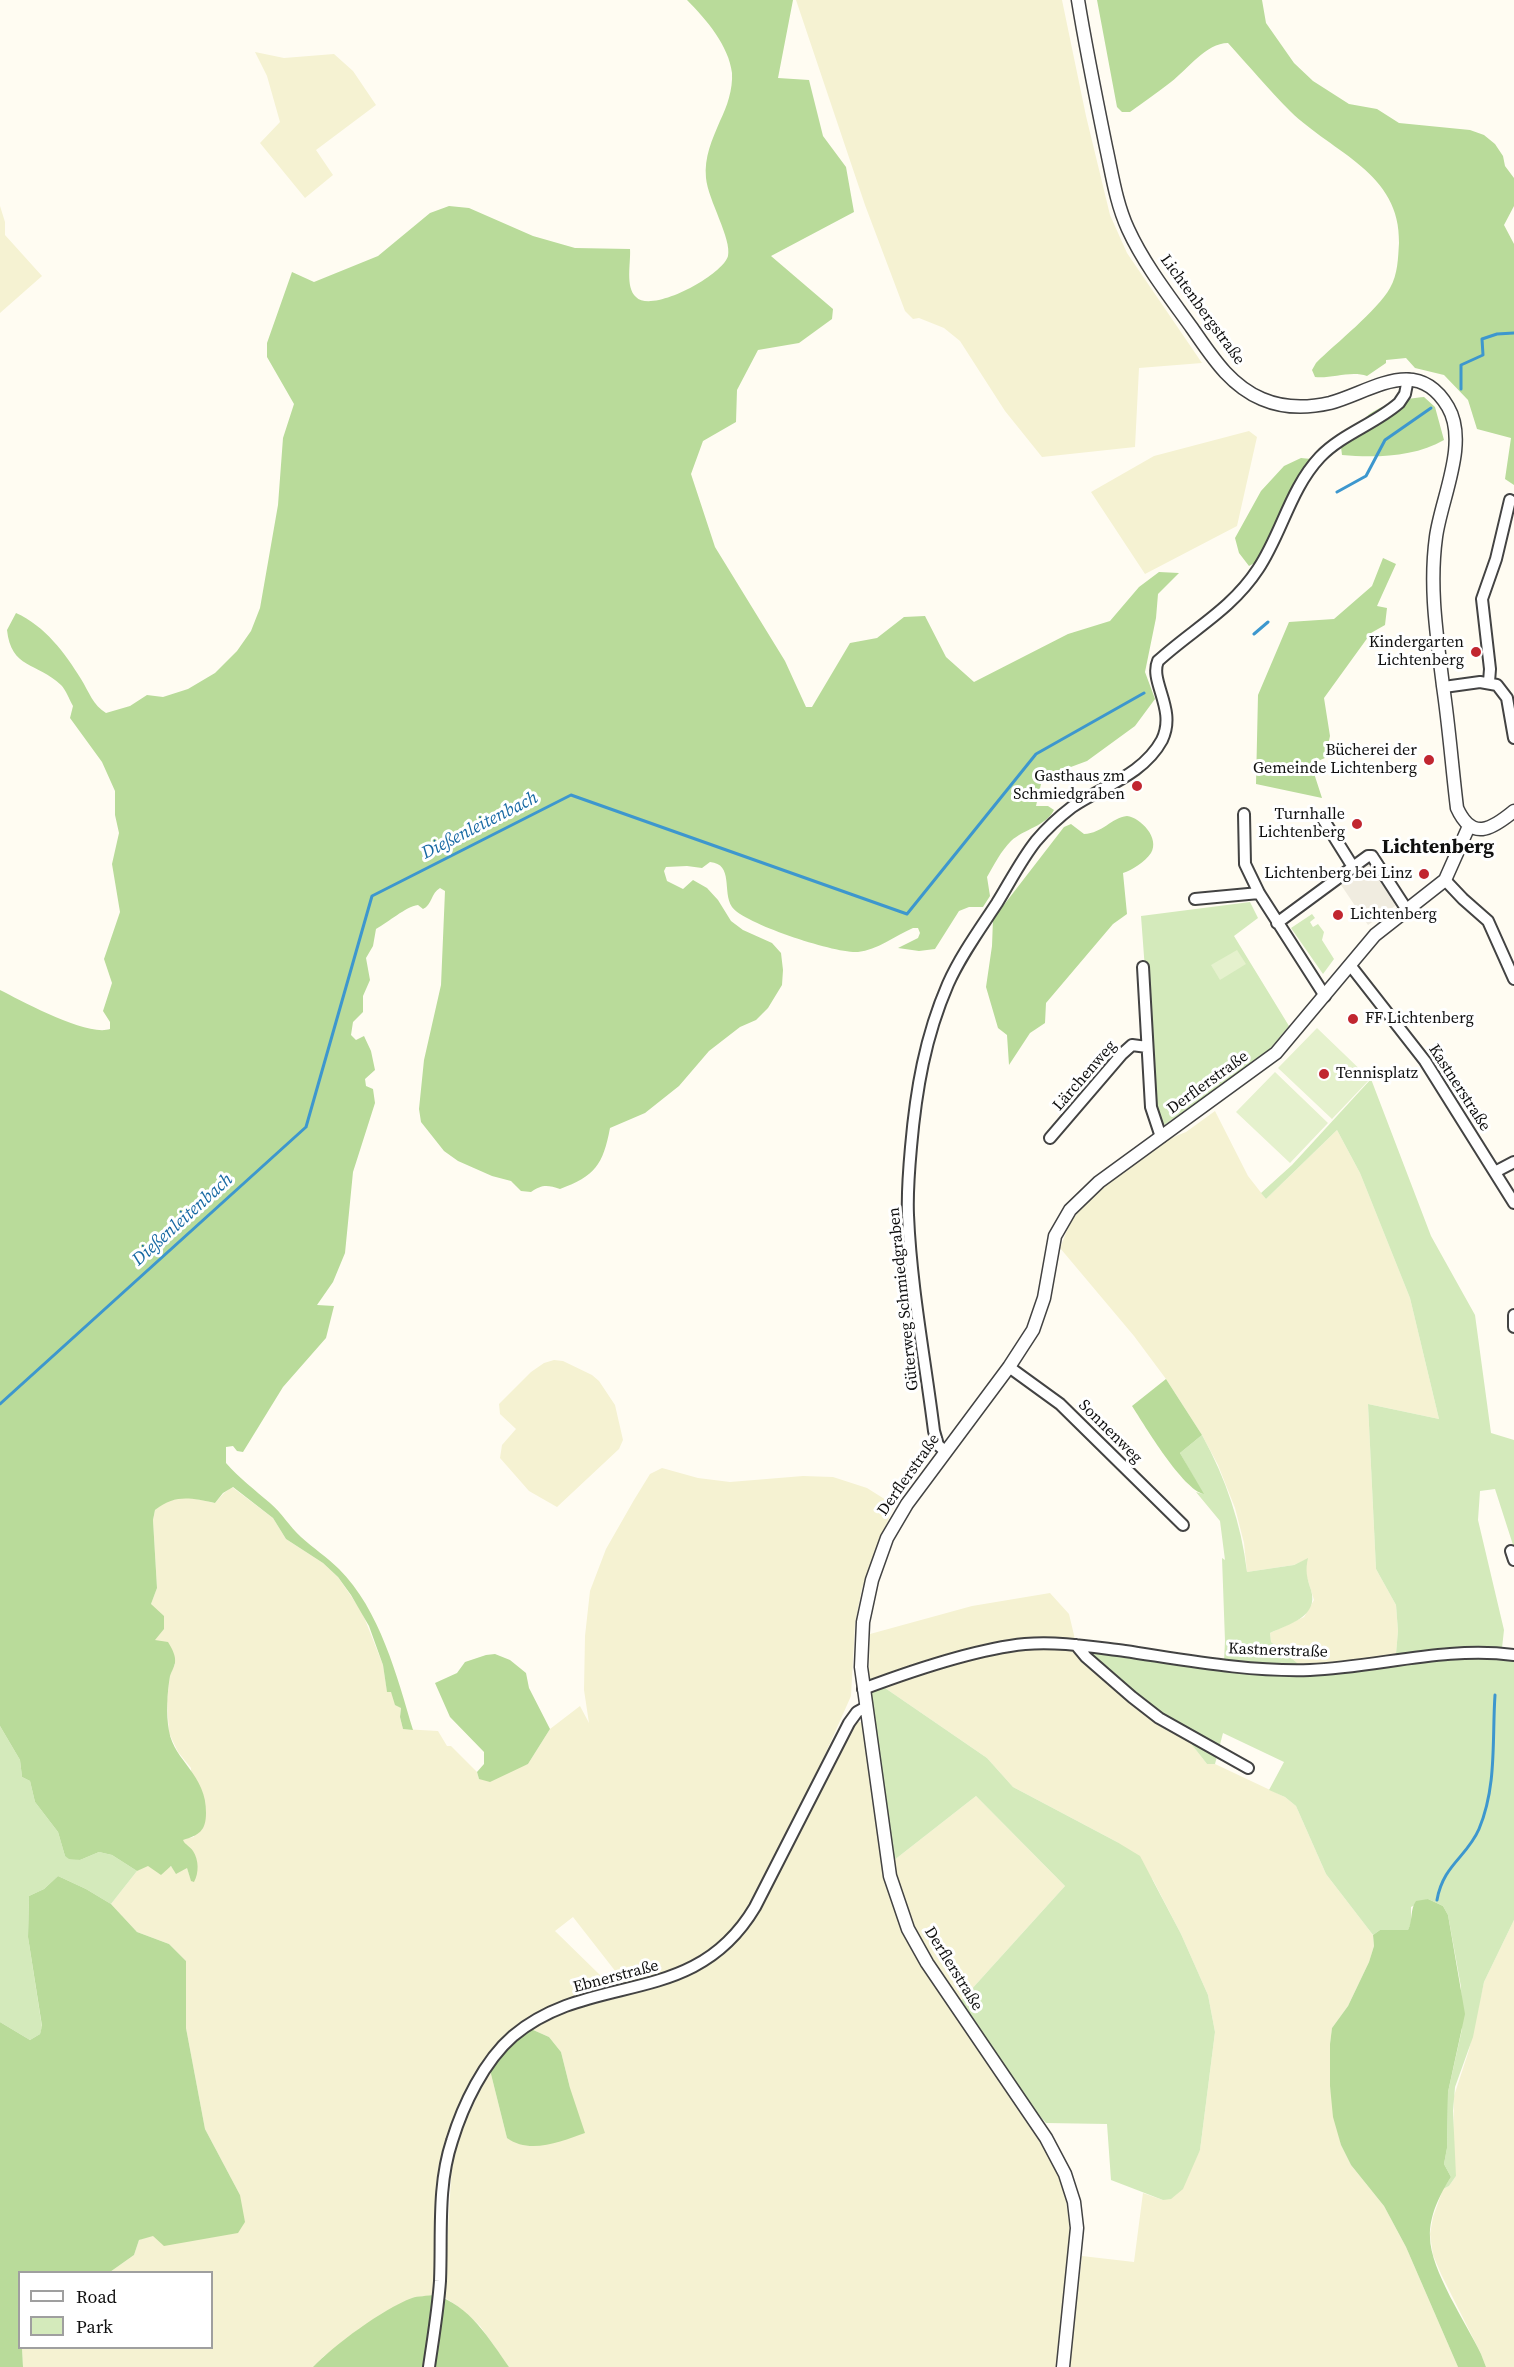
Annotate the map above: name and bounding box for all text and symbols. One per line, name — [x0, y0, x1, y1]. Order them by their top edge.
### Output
street label: Lichtenbergstraße — [1156, 251, 1248, 369]
place label: Kindergarten Lichtenberg — [1369, 633, 1464, 671]
marker: Kindergarten Lichtenberg — [1469, 645, 1483, 659]
place label: Bücherei der Gemeinde Lichtenberg — [1253, 741, 1417, 779]
marker: Bücherei der Gemeinde Lichtenberg — [1422, 753, 1436, 767]
place label: Gasthaus zm Schmiedgraben — [1013, 767, 1125, 805]
marker: Gasthaus zm Schmiedgraben — [1130, 779, 1144, 793]
water label: Dießenleitenbach — [418, 787, 542, 865]
place label: Turnhalle Lichtenberg — [1258, 805, 1345, 843]
marker: Turnhalle Lichtenberg — [1350, 817, 1364, 831]
district label: Lichtenberg — [1382, 836, 1494, 860]
place label: Lichtenberg bei Linz — [1264, 864, 1412, 884]
marker: Lichtenberg bei Linz — [1417, 867, 1431, 881]
place label: Lichtenberg — [1350, 905, 1437, 925]
marker: Lichtenberg — [1331, 908, 1345, 922]
place label: FF Lichtenberg — [1365, 1009, 1474, 1029]
marker: FF Lichtenberg — [1346, 1012, 1360, 1026]
street label: Lärchenweg — [1049, 1037, 1121, 1115]
street label: Kastnerstraße — [1424, 1041, 1494, 1135]
street label: Derflerstraße — [1164, 1047, 1252, 1119]
place label: Tennisplatz — [1336, 1064, 1418, 1084]
marker: Tennisplatz — [1317, 1067, 1331, 1081]
water label: Dießenleitenbach — [128, 1169, 238, 1271]
street label: Güterweg Schmiedgraben — [885, 1206, 923, 1392]
street label: Sonnenweg — [1074, 1396, 1146, 1468]
street label: Derflerstraße — [874, 1430, 944, 1520]
street label: Kastnerstraße — [1228, 1640, 1328, 1662]
street label: Derflerstraße — [920, 1923, 986, 2015]
street label: Ebnerstraße — [571, 1956, 661, 1998]
legend — [18, 2271, 213, 2349]
text: Road — [76, 2284, 117, 2309]
text: Park — [76, 2314, 113, 2339]

